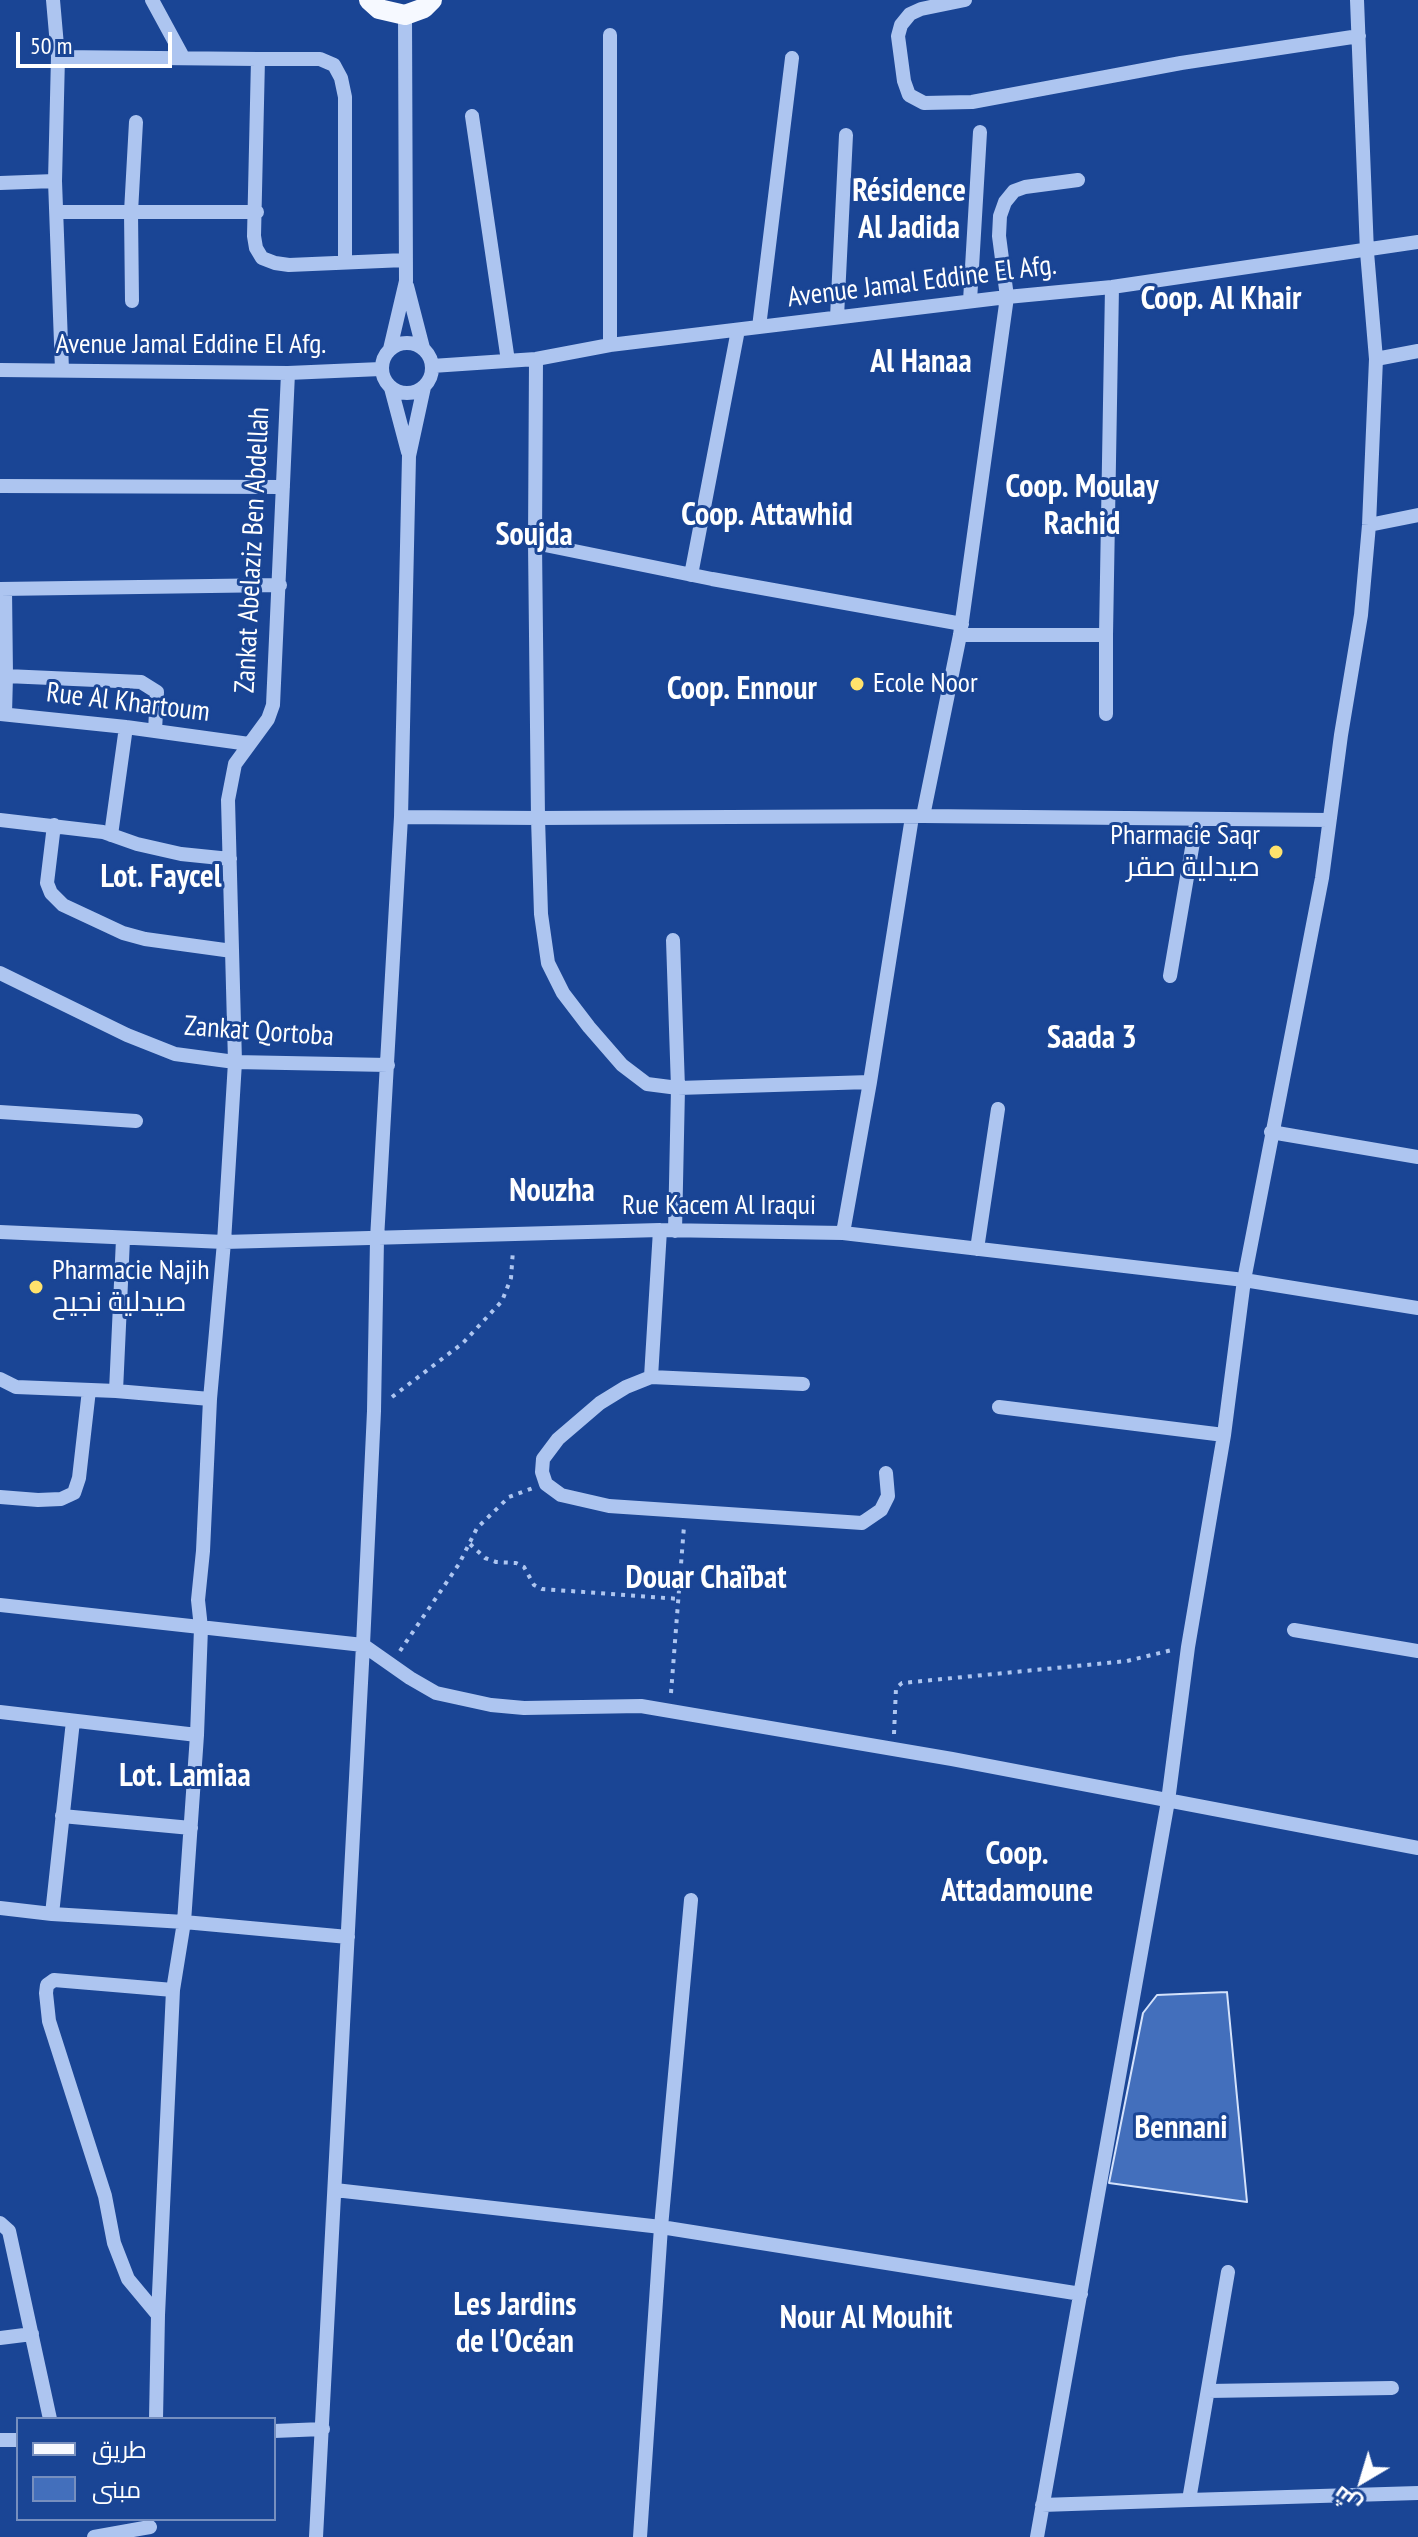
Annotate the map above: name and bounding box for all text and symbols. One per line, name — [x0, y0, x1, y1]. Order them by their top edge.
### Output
scale bar — [20, 16, 176, 66]
text: 50 m — [30, 30, 72, 61]
district label: Résidence Al Jadida — [852, 173, 966, 248]
street label: Avenue Jamal Eddine El Afg. — [786, 249, 1058, 315]
district label: Coop. Al Khair — [1141, 281, 1301, 319]
street label: Avenue Jamal Eddine El Afg. — [56, 328, 326, 362]
district label: Al Hanaa — [870, 344, 972, 382]
street label: Zankat Abelaziz Ben Abdellah — [229, 406, 277, 694]
district label: Coop. Moulay Rachid — [1005, 469, 1159, 544]
district label: Coop. Attawhid — [681, 497, 853, 535]
district label: Soujda — [495, 517, 573, 555]
place label: Ecole Noor — [873, 667, 978, 701]
district label: Coop. Ennour — [667, 671, 817, 709]
marker: Ecole Noor — [848, 675, 866, 693]
street label: Rue Al Khartoum — [44, 676, 212, 730]
place label: Pharmacie Saqr صيدلية صقر — [1110, 819, 1260, 885]
marker: Pharmacie Saqr صيدلية صقر — [1267, 843, 1285, 861]
district label: Lot. Faycel — [100, 859, 222, 897]
street label: Zankat Qortoba — [183, 1010, 335, 1054]
district label: Saada 3 — [1047, 1020, 1137, 1058]
district label: Nouzha — [509, 1173, 595, 1211]
street label: Rue Kacem Al Iraqui — [622, 1189, 816, 1223]
place label: Pharmacie Najih صيدلية نجيح — [52, 1254, 209, 1320]
marker: Pharmacie Najih صيدلية نجيح — [27, 1278, 45, 1296]
district label: Douar Chaïbat — [626, 1560, 786, 1598]
district label: Lot. Lamiaa — [119, 1758, 251, 1796]
district label: Coop. Attadamoune — [941, 1836, 1093, 1911]
district label: Bennani — [1135, 2110, 1227, 2148]
district label: Les Jardins de l'Océan — [453, 2287, 577, 2362]
district label: Nour Al Mouhit — [780, 2300, 952, 2338]
legend — [16, 2417, 276, 2521]
text: طريق — [92, 2434, 147, 2465]
north arrow — [1322, 2441, 1402, 2521]
text: مبنى — [92, 2474, 141, 2505]
text: ش — [1327, 2480, 1367, 2520]

